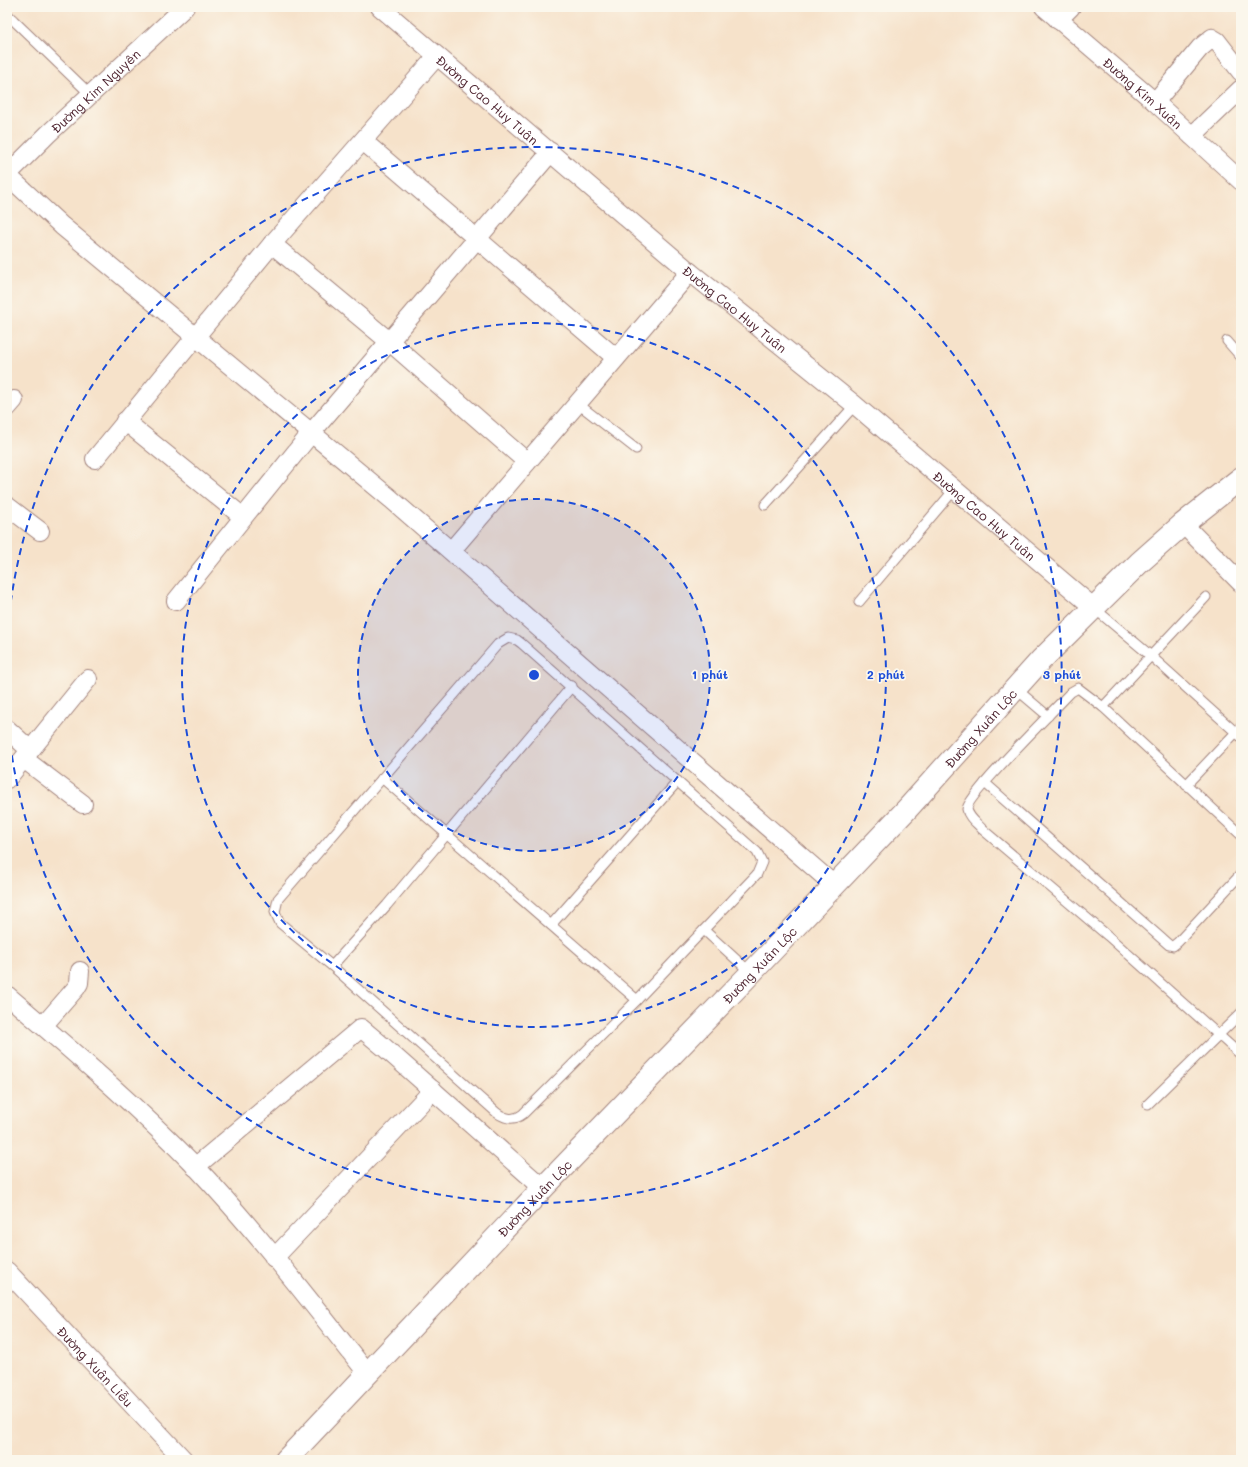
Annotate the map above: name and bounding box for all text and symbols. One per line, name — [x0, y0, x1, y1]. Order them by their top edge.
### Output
street label: Đường Kim Nguyên — [47, 45, 143, 136]
street label: Đường Cao Huy Tuân — [433, 51, 543, 148]
street label: Đường Kim Xuân — [1100, 53, 1187, 132]
street label: Đường Cao Huy Tuân — [679, 261, 791, 356]
street label: Đường Cao Huy Tuân — [930, 467, 1040, 564]
text: 1 phút — [692, 666, 728, 682]
text: 2 phút — [867, 666, 905, 682]
text: 3 phút — [1043, 666, 1081, 682]
centre of rings — [527, 668, 541, 682]
street label: Đường Xuân Lộc — [940, 684, 1020, 771]
street label: Đường Xuân Lộc — [718, 922, 800, 1007]
street label: Đường Xuân Lộc — [493, 1155, 575, 1240]
street label: Đường Xuân Liễu — [54, 1322, 138, 1410]

